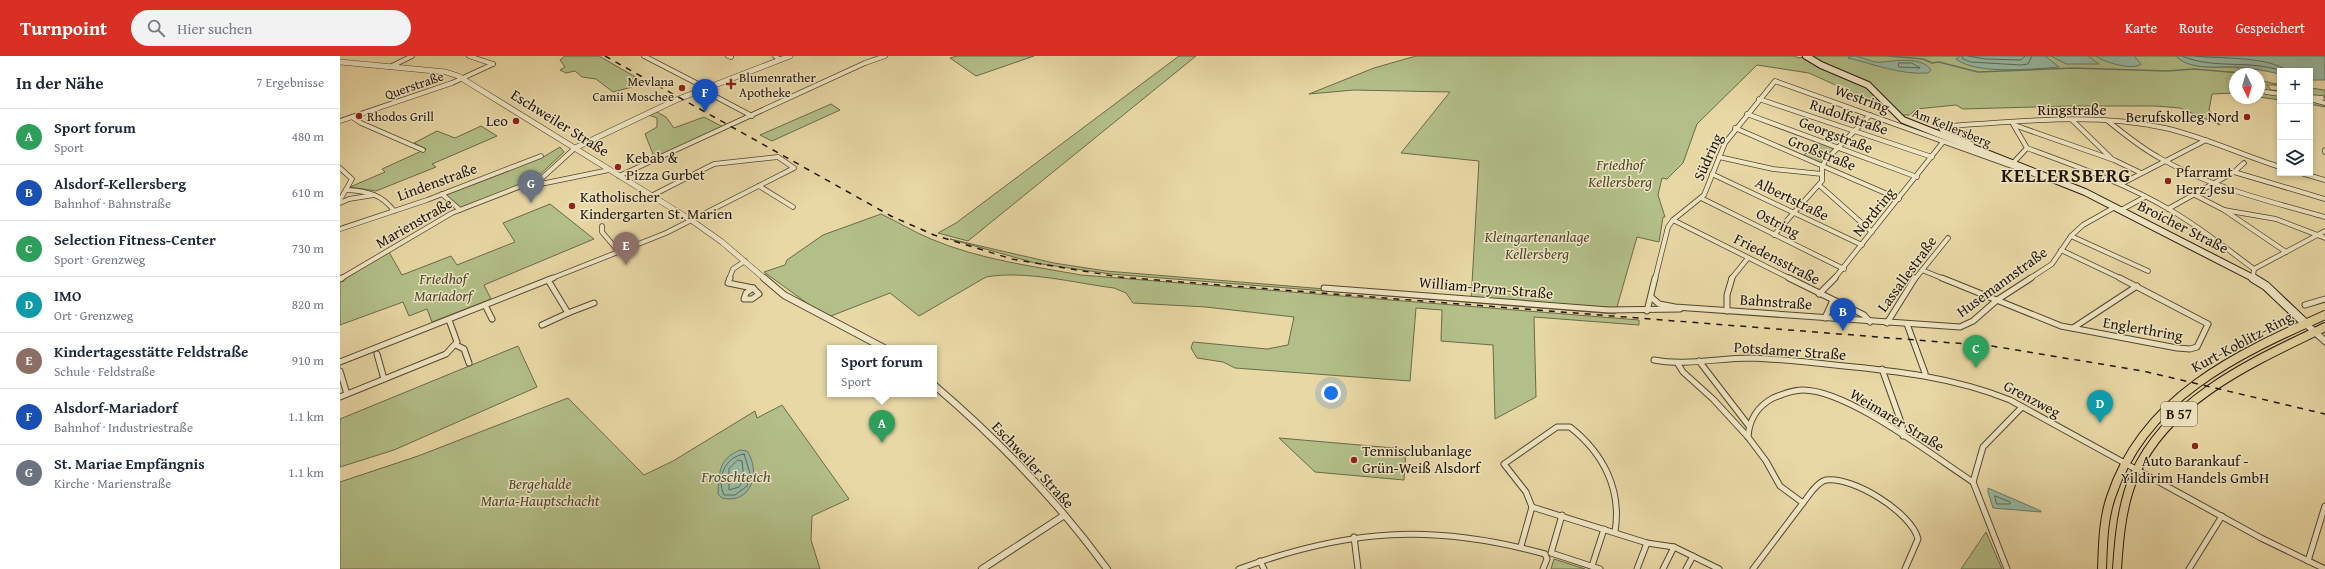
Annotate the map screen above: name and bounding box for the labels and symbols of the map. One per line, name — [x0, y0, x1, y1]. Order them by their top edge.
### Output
street label: Querstraße — [382, 67, 446, 104]
place label: Blumenrather Apotheke — [739, 68, 816, 102]
north arrow — [2229, 68, 2265, 104]
place label: Mevlana Camii Moschee — [592, 72, 675, 106]
pin: F — [692, 79, 718, 112]
marker: Blumenrather Apotheke — [726, 79, 736, 89]
street label: Westring — [1832, 79, 1893, 118]
marker: Mevlana Camii Moschee — [677, 83, 687, 93]
street label: Eschweiler Straße — [507, 84, 613, 161]
street label: Rudolfstraße — [1807, 93, 1891, 140]
street label: Ringstraße — [2038, 99, 2106, 120]
street label: Am Kellersberg — [1909, 103, 1995, 152]
place label: Berufskolleg Nord — [2126, 106, 2239, 127]
place label: Rhodos Grill — [367, 107, 434, 126]
place label: Leo — [486, 110, 508, 131]
marker: Rhodos Grill — [354, 111, 364, 121]
street label: Georgstraße — [1796, 111, 1876, 158]
marker: Berufskolleg Nord — [2242, 112, 2252, 122]
marker: Leo — [511, 116, 521, 126]
street label: Südring — [1688, 129, 1727, 184]
street label: Großstraße — [1785, 129, 1859, 176]
place label: Kebab & Pizza Gurbet — [626, 147, 706, 185]
park label: Friedhof Kellersberg — [1587, 154, 1652, 192]
street label: Lindenstraße — [394, 157, 480, 206]
district label: KELLERSBERG — [2001, 161, 2131, 189]
place label: Pfarramt Herz Jesu — [2176, 161, 2236, 199]
marker: Kebab & Pizza Gurbet — [613, 162, 623, 172]
pin: G — [518, 170, 544, 203]
street label: Albertstraße — [1752, 172, 1833, 225]
marker: Pfarramt Herz Jesu — [2163, 176, 2173, 186]
street label: Nordring — [1847, 182, 1900, 241]
place label: Katholischer Kindergarten St. Marien — [580, 186, 733, 224]
street label: Marienstraße — [371, 192, 456, 253]
street label: Broicher Straße — [2134, 195, 2232, 258]
marker: Katholischer Kindergarten St. Marien — [567, 201, 577, 211]
street label: Ostring — [1753, 203, 1804, 243]
park label: Kleingartenanlage Kellersberg — [1483, 226, 1590, 264]
street label: Friedensstraße — [1730, 228, 1824, 289]
pin: E — [613, 232, 639, 265]
street label: Lassallestraße — [1872, 232, 1941, 316]
street label: Husemannstraße — [1952, 242, 2051, 322]
park label: Friedhof Mariadorf — [414, 268, 475, 306]
street label: William-Prym-Straße — [1418, 271, 1554, 304]
street label: Bahnstraße — [1739, 288, 1813, 315]
pin: B — [1830, 298, 1856, 331]
street label: Kurt-Koblitz-Ring — [2187, 306, 2297, 377]
street label: Englerthring — [2101, 311, 2185, 346]
pin: C — [1963, 335, 1989, 368]
street label: Potsdamer Straße — [1733, 336, 1847, 365]
street label: Grenzweg — [2000, 375, 2065, 423]
your location — [1321, 383, 1341, 403]
street label: Weimarer Straße — [1846, 383, 1948, 456]
pin: D — [2087, 390, 2113, 423]
road number: B 57 — [2161, 402, 2197, 426]
pin: A — [869, 410, 895, 443]
street label: Eschweiler Straße — [987, 416, 1079, 513]
place label: Tennisclubanlage Grün-Weiß Alsdorf — [1362, 440, 1482, 478]
marker: Auto Barankauf - Yildirim Handels GmbH — [2190, 441, 2200, 451]
place label: Auto Barankauf - Yildirim Handels GmbH — [2121, 450, 2269, 488]
marker: Tennisclubanlage Grün-Weiß Alsdorf — [1349, 455, 1359, 465]
water label: Froschteich — [700, 464, 771, 488]
park label: Bergehalde Maria-Hauptschacht — [481, 473, 600, 511]

